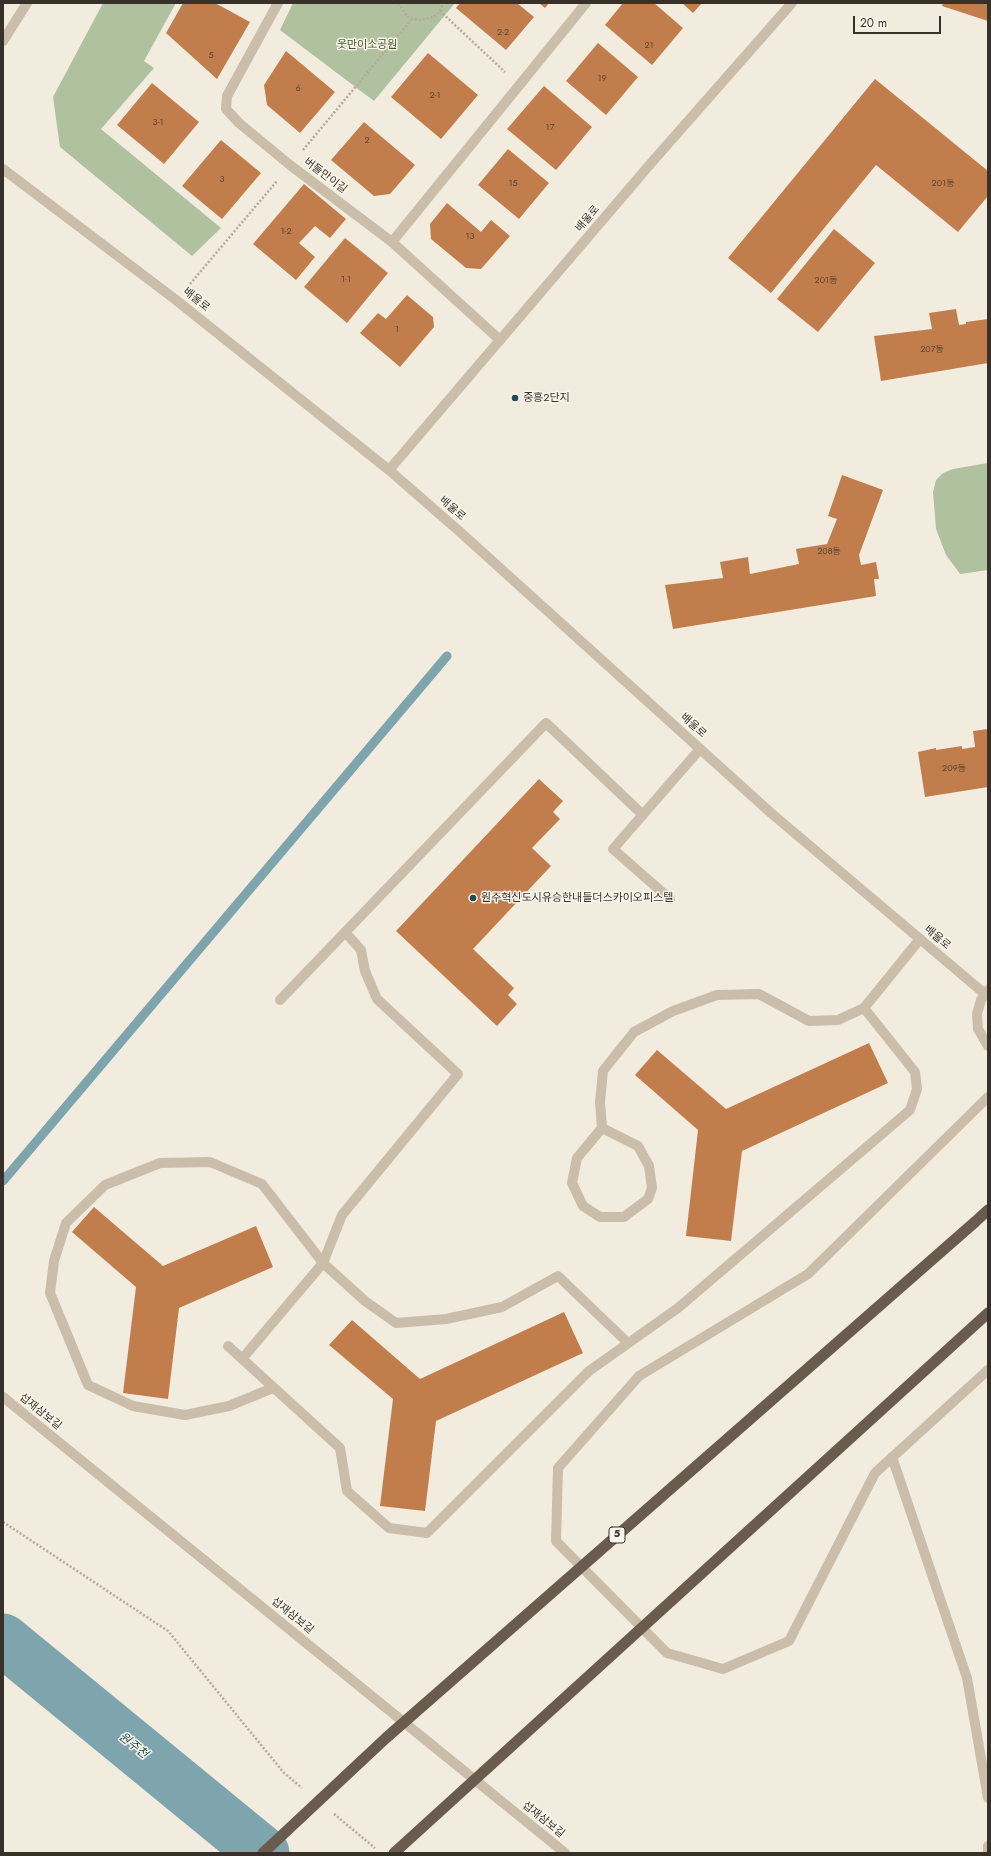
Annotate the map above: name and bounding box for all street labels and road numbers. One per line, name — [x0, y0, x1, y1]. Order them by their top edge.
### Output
street label: 버들만이길 — [301, 156, 349, 196]
street label: 배울로 — [573, 203, 603, 235]
street label: 배울로 — [180, 285, 212, 315]
street label: 배울로 — [436, 494, 468, 524]
street label: 배울로 — [677, 711, 709, 741]
street label: 배울로 — [921, 923, 953, 953]
street label: 섭재삼보길 — [16, 1391, 64, 1433]
road number: 5 — [609, 1527, 625, 1543]
street label: 섭재삼보길 — [268, 1595, 316, 1637]
street label: 섭재삼보길 — [519, 1799, 567, 1841]

